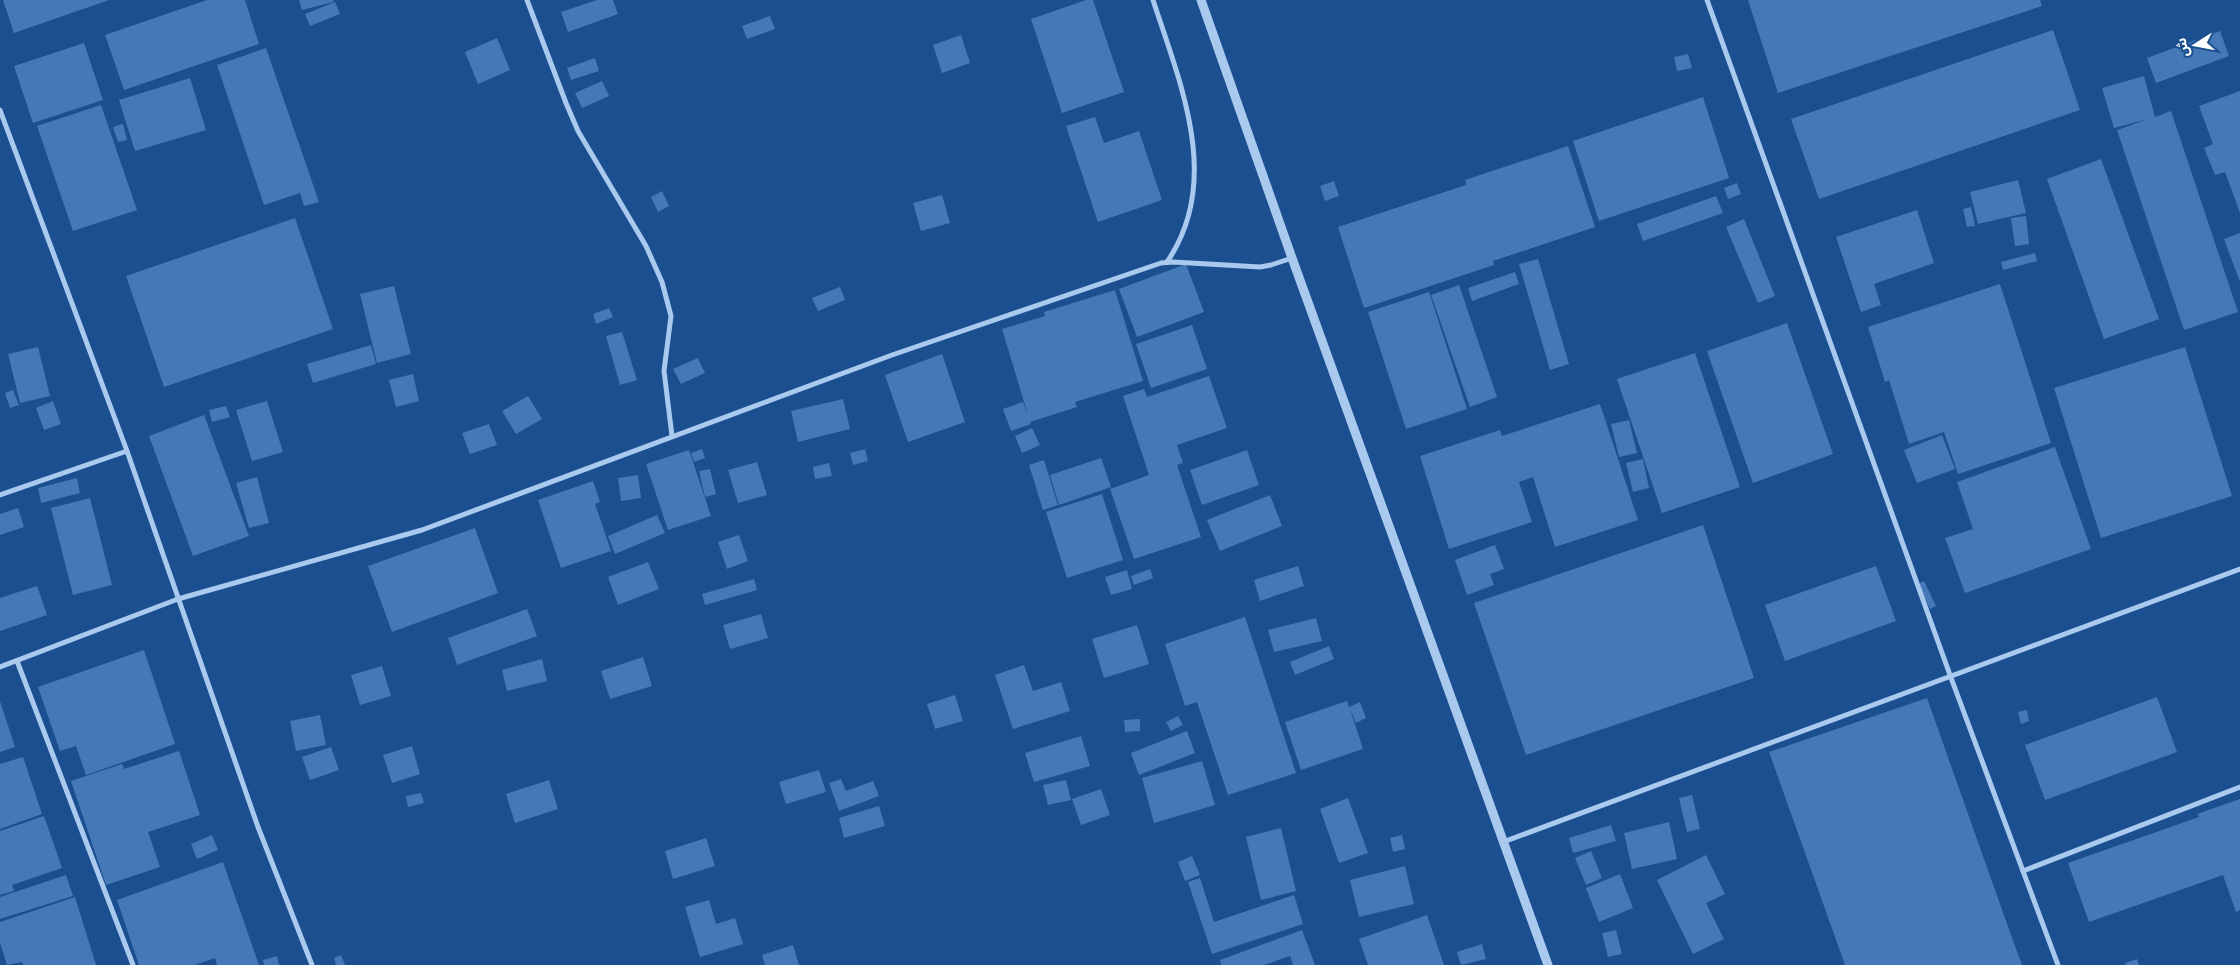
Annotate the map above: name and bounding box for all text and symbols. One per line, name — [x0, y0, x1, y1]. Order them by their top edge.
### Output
north arrow — [2170, 20, 2220, 70]
text: ش — [2173, 36, 2193, 58]

